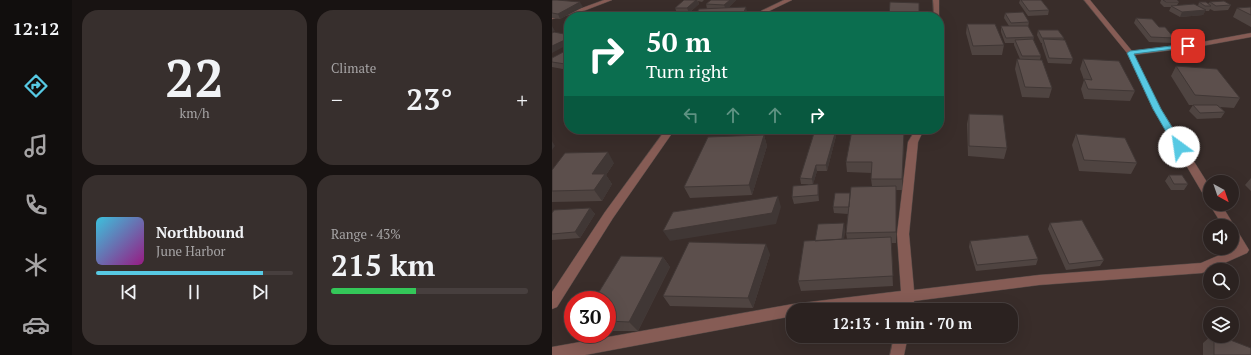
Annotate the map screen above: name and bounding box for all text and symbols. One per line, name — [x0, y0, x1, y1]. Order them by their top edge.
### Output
text: 12:12 — [13, 16, 59, 40]
text: 50 m — [646, 23, 711, 60]
icon: right — [580, 28, 632, 80]
pin — [1171, 29, 1205, 63]
icon: arrive — [1177, 35, 1199, 57]
text: 22 — [165, 43, 224, 112]
text: Climate — [331, 59, 376, 77]
text: Turn right — [646, 59, 728, 83]
icon: directions — [22, 72, 50, 100]
text: 23° — [406, 79, 453, 119]
text: − — [331, 85, 343, 114]
text: + — [516, 85, 528, 114]
text: km/h — [179, 104, 210, 122]
icon: left — [680, 104, 702, 126]
icon: ahead — [722, 104, 744, 126]
icon: ahead — [764, 104, 786, 126]
icon: right — [806, 104, 828, 126]
position arrow — [1158, 126, 1200, 168]
icon: music — [22, 132, 50, 160]
north arrow — [1203, 175, 1239, 211]
map controls — [1203, 175, 1239, 343]
icon: phone — [22, 191, 50, 219]
button: sound — [1203, 219, 1239, 255]
text: Northbound — [156, 222, 244, 242]
text: Range · 43% — [331, 225, 401, 243]
text: June Harbor — [156, 242, 226, 260]
text: 215 km — [331, 245, 435, 285]
icon: climate — [22, 251, 50, 279]
button: search — [1203, 263, 1239, 299]
icon: previous — [118, 281, 140, 303]
icon: pause — [183, 281, 205, 303]
icon: next — [249, 281, 271, 303]
speed limit sign: 30 — [564, 291, 616, 343]
button: layers — [1203, 307, 1239, 343]
icon: car — [22, 311, 50, 339]
text: 12:13 · 1 min · 70 m — [832, 313, 972, 333]

